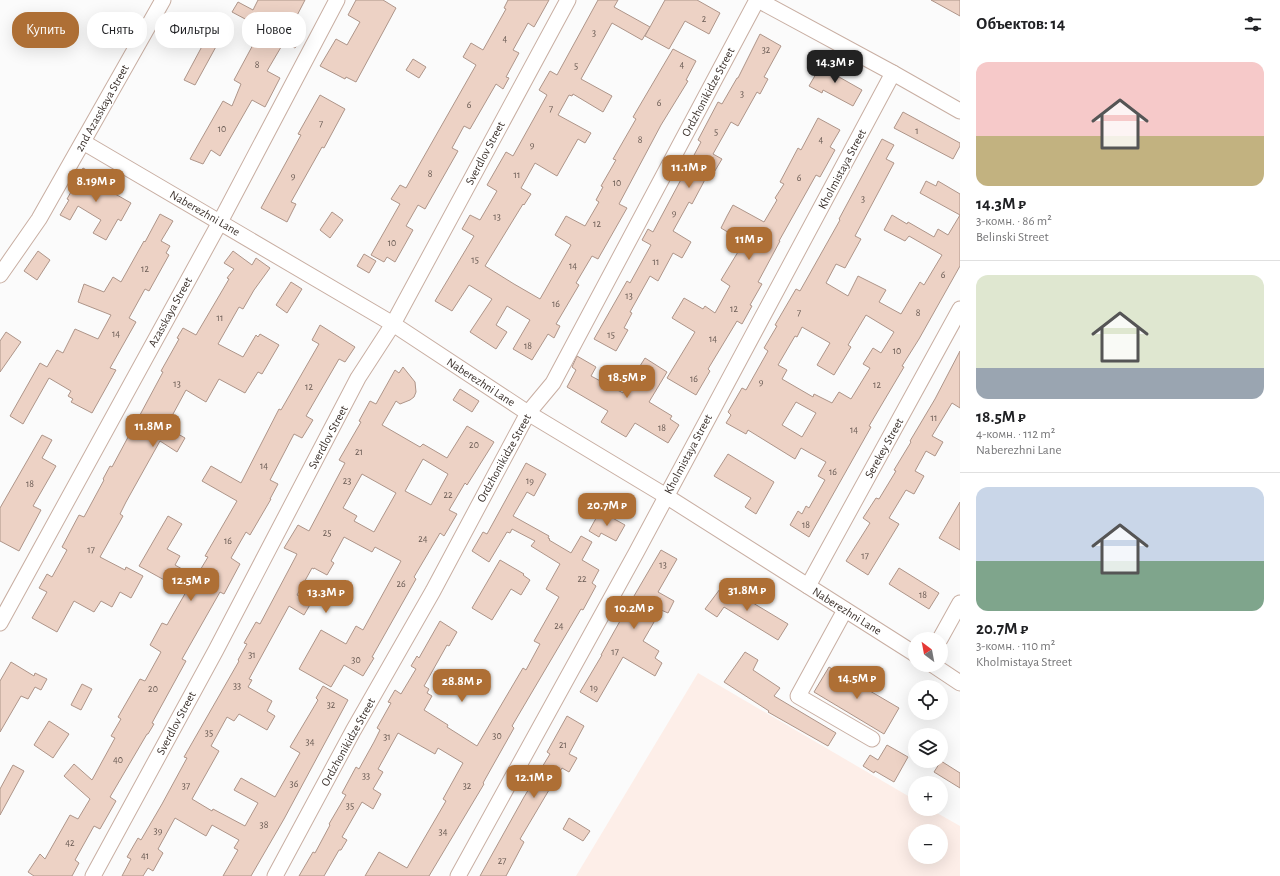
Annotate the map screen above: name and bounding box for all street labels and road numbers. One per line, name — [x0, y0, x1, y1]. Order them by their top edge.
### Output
street label: Ordzhonikidze Street — [679, 45, 737, 138]
street label: 2nd Azasskaya Street — [73, 62, 132, 154]
street label: Sverdlov Street — [463, 119, 507, 187]
street label: Kholmistaya Street — [816, 127, 869, 211]
street label: Naberezhni Lane — [168, 188, 242, 238]
street label: Azasskaya Street — [146, 275, 195, 349]
street label: Naberezhni Lane — [445, 355, 517, 409]
street label: Sverdlov Street — [306, 403, 350, 471]
street label: Ordzhonikidze Street — [475, 412, 533, 504]
street label: Kholmistaya Street — [662, 412, 715, 496]
street label: Serekey Street — [863, 416, 906, 480]
street label: Naberezhni Lane — [810, 585, 884, 637]
street label: Sverdlov Street — [154, 689, 198, 757]
street label: Ordzhonikidze Street — [319, 696, 377, 788]

